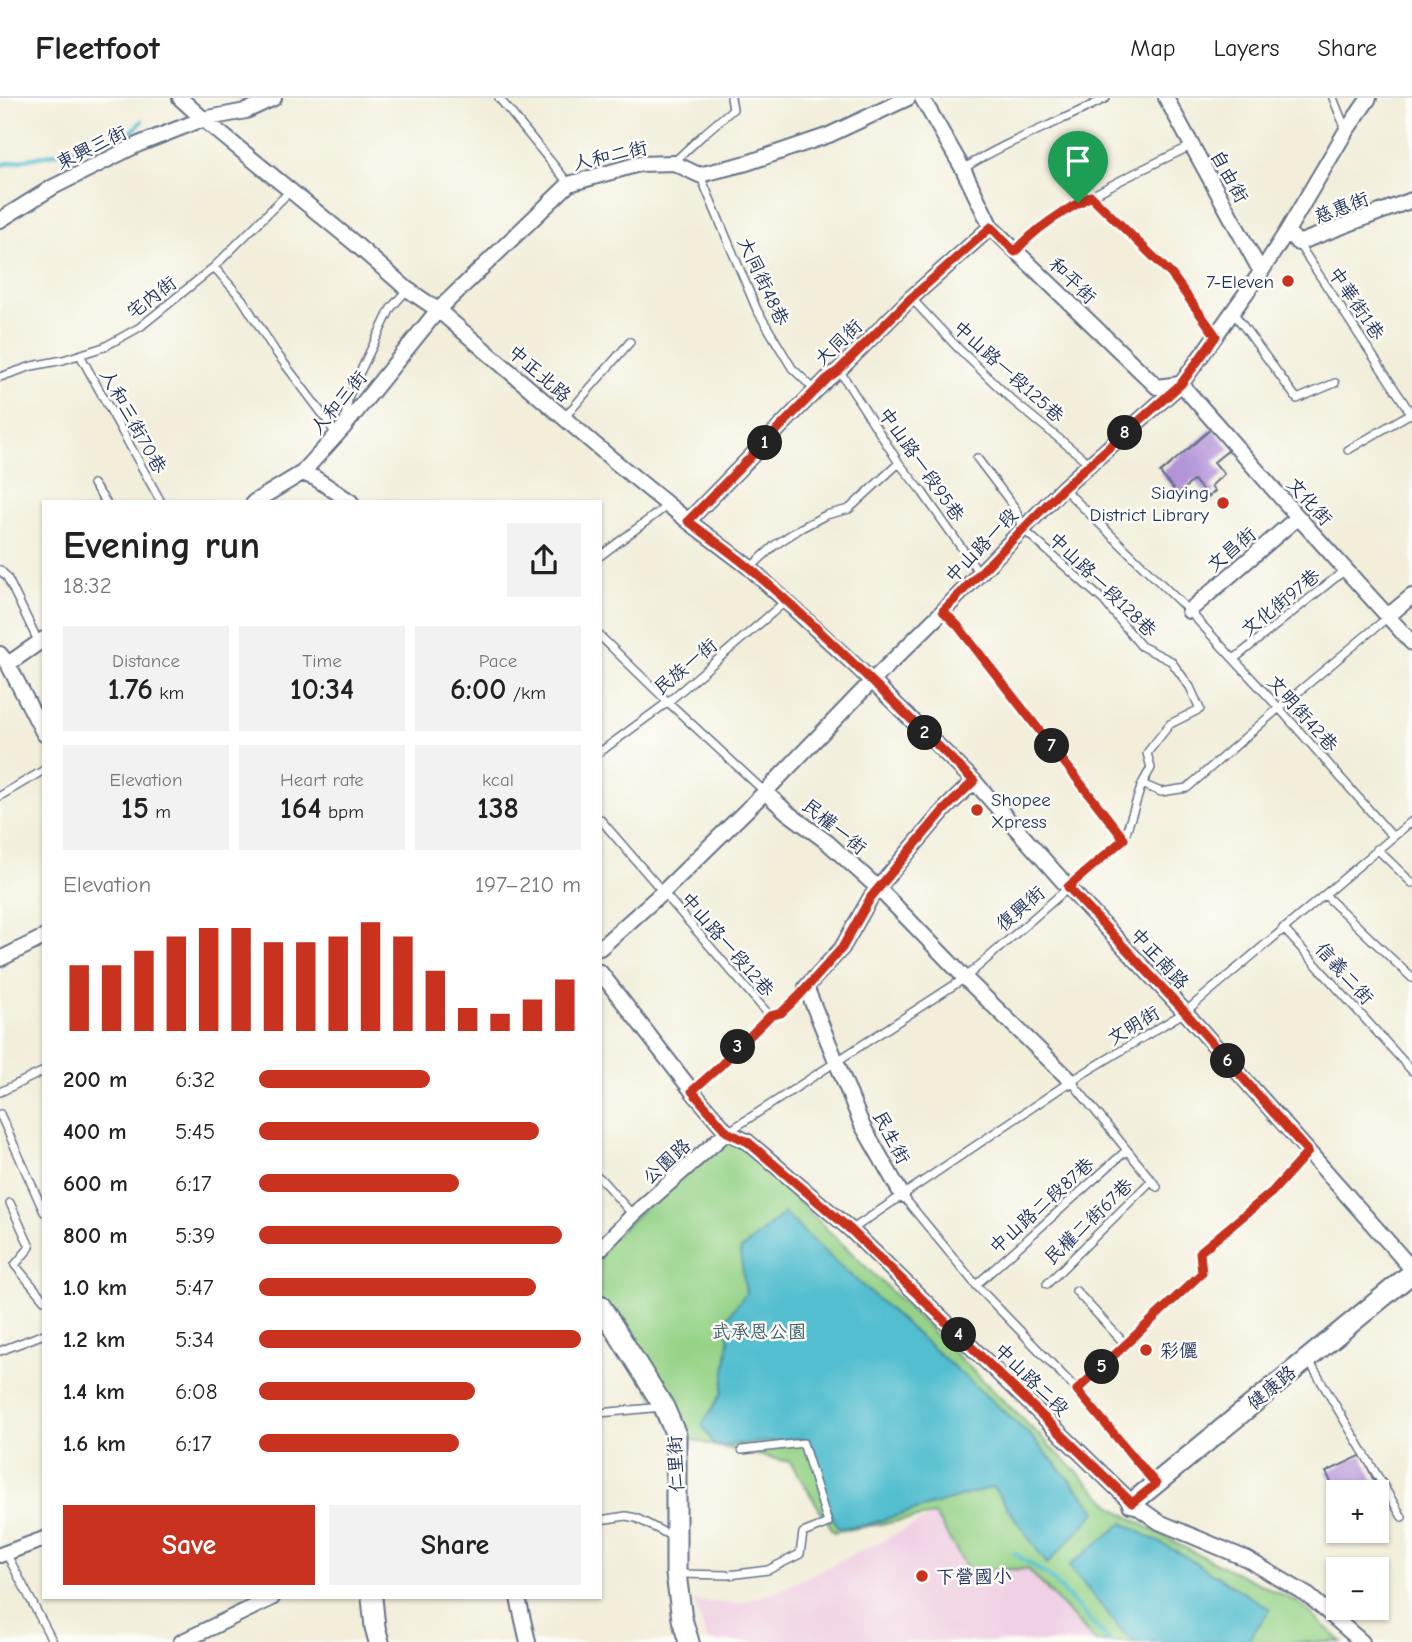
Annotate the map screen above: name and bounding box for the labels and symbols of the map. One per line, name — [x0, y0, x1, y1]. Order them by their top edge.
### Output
street label: 東興三街 — [52, 121, 130, 174]
pin — [1048, 131, 1108, 203]
street label: 人和二街 — [571, 137, 650, 175]
street label: 自由街 — [1206, 146, 1253, 207]
street label: 慈惠街 — [1311, 187, 1372, 228]
street label: 大同街48巷 — [733, 234, 793, 329]
street label: 和平街 — [1044, 253, 1100, 308]
street label: 中華街1巷 — [1324, 263, 1389, 344]
place label: 7-Eleven — [1206, 271, 1274, 293]
street label: 宅內街 — [122, 272, 181, 324]
marker: 7-Eleven — [1280, 273, 1296, 289]
street label: 大同街 — [811, 315, 867, 370]
street label: 中山路一段125巷 — [948, 316, 1068, 427]
street label: 中正北路 — [503, 341, 575, 407]
street label: 人和三街70巷 — [95, 366, 171, 477]
street label: 人和三街 — [306, 366, 372, 439]
street label: 中山路一段95巷 — [874, 403, 969, 526]
pin: 8 — [1108, 416, 1142, 450]
pin: 1 — [748, 426, 782, 460]
street label: 文化街 — [1282, 473, 1337, 530]
place label: Siaying District Library — [1090, 482, 1209, 526]
marker: Siaying District Library — [1215, 495, 1231, 511]
street label: 中山路一段 — [941, 504, 1023, 588]
street label: 文昌街 — [1203, 523, 1261, 577]
street label: 中山路一段128巷 — [1044, 528, 1161, 642]
street label: 文化街97巷 — [1237, 564, 1324, 641]
street label: 民族一街 — [649, 634, 722, 700]
street label: 文明街42巷 — [1262, 671, 1342, 756]
pin: 2 — [908, 716, 942, 750]
pin: 7 — [1034, 728, 1070, 764]
place label: Shopee Xpress — [991, 789, 1051, 833]
street label: 民權一街 — [798, 794, 871, 859]
marker: Shopee Xpress — [969, 802, 985, 818]
street label: 復興街 — [992, 882, 1049, 936]
street label: 中山路一段12巷 — [676, 888, 779, 1001]
street label: 中正南路 — [1125, 923, 1193, 994]
street label: 信義二街 — [1311, 938, 1378, 1009]
street label: 文明街 — [1103, 1002, 1164, 1050]
pin: 3 — [720, 1030, 756, 1065]
pin: 6 — [1210, 1044, 1246, 1079]
street label: 民生街 — [868, 1107, 914, 1168]
street label: 公園路 — [638, 1134, 695, 1189]
street label: 中山路二段87巷 — [985, 1153, 1098, 1258]
street label: 民權二街67巷 — [1040, 1174, 1137, 1269]
pin: 4 — [942, 1318, 976, 1352]
park label: 武承恩公園 — [711, 1321, 807, 1343]
street label: 中山路二段 — [989, 1339, 1073, 1421]
place label: 彩儷 — [1160, 1340, 1198, 1362]
marker: 彩儷 — [1138, 1342, 1154, 1358]
pin: 5 — [1084, 1350, 1120, 1384]
street label: 健康路 — [1243, 1361, 1301, 1415]
street label: 仁里街 — [664, 1435, 688, 1493]
place label: 下營國小 — [936, 1566, 1012, 1588]
marker: 下營國小 — [914, 1568, 930, 1584]

